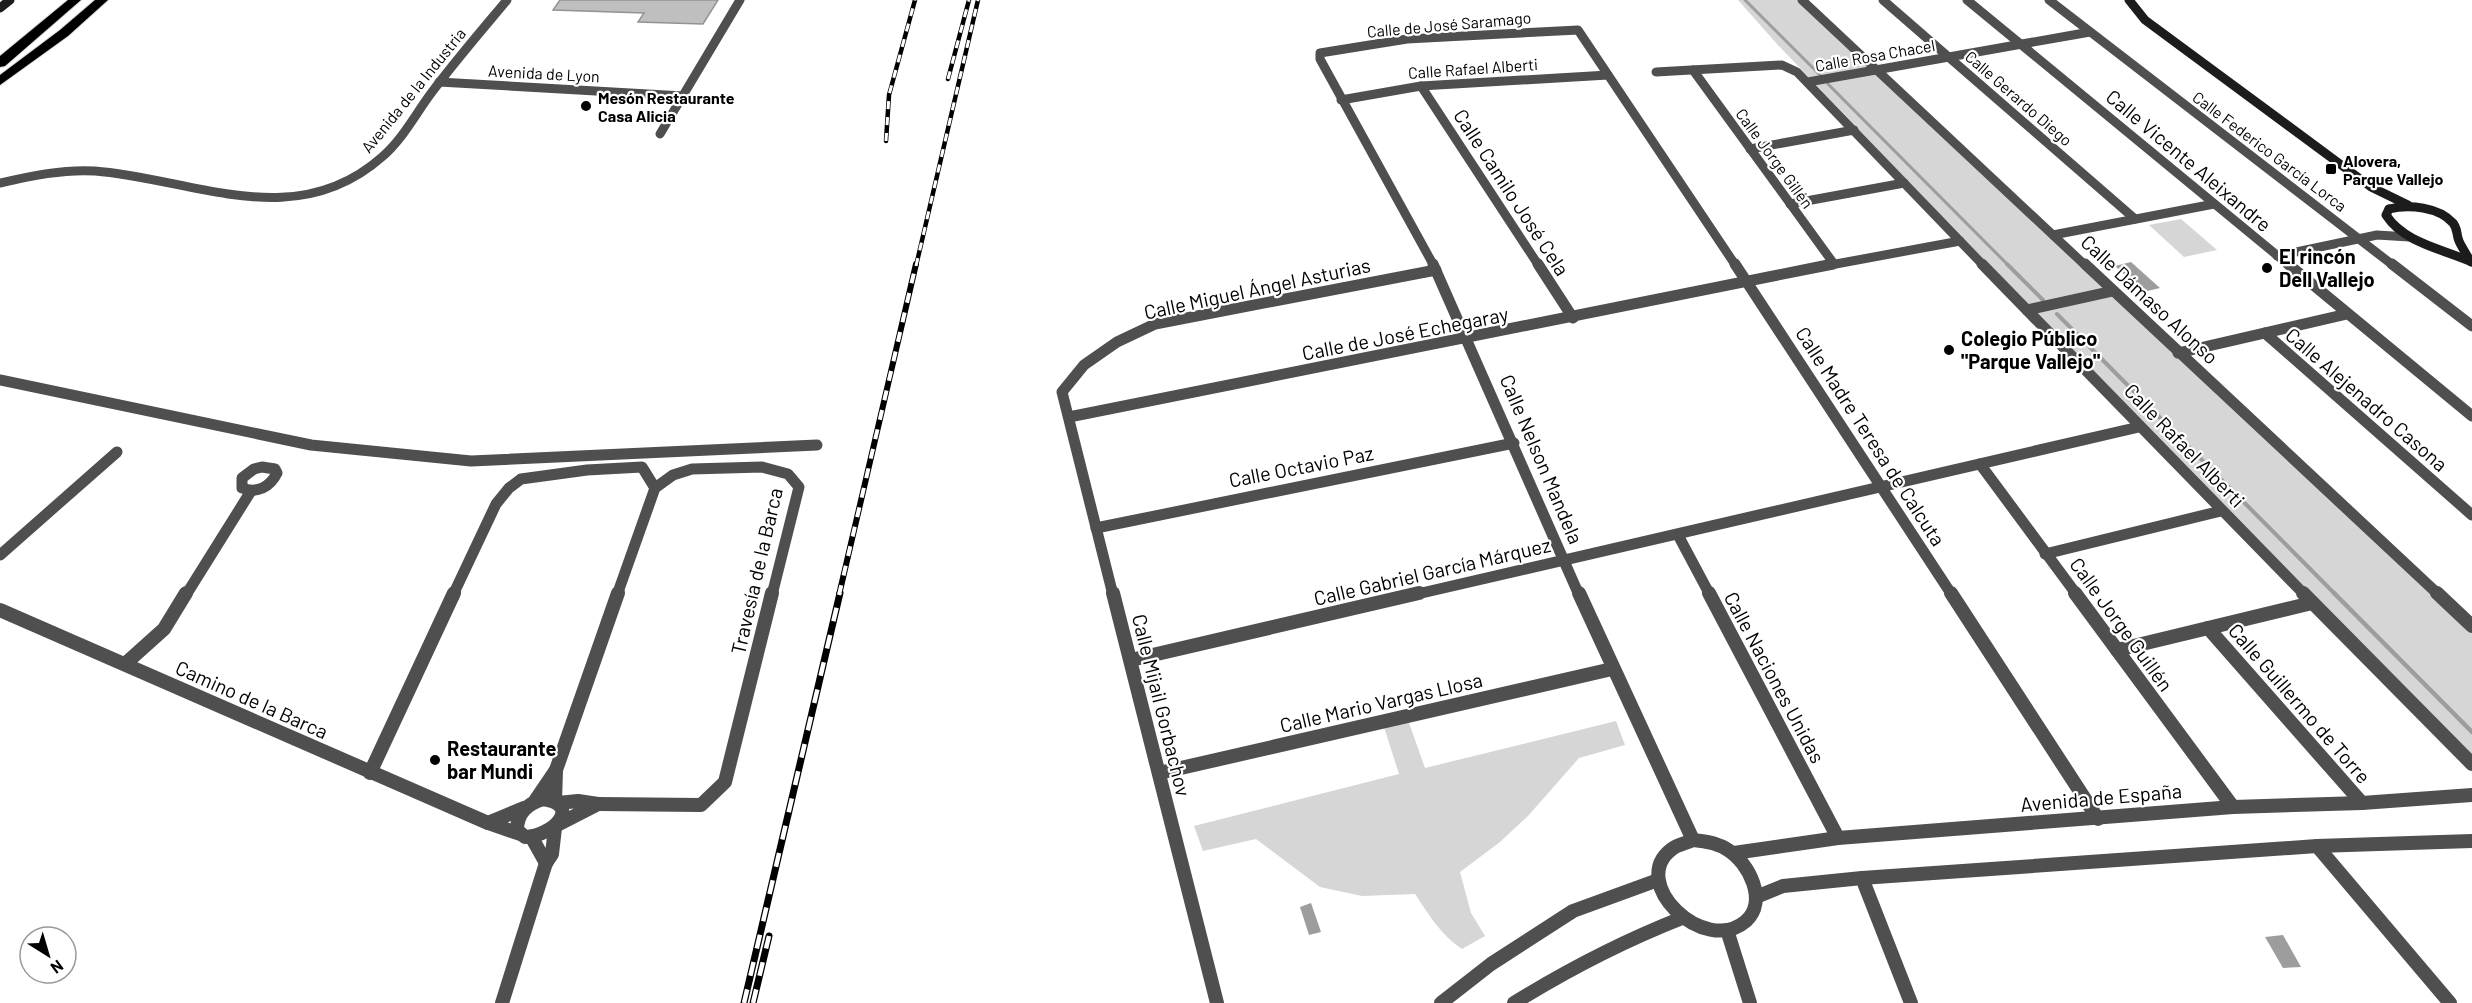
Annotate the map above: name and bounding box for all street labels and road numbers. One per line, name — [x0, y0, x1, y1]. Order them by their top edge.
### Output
street label: Calle de José Saramago — [1366, 7, 1532, 41]
street label: Avenida de la Industria — [357, 24, 469, 156]
street label: Calle Rosa Chacel — [1814, 35, 1936, 75]
street label: Calle Gerardo Diego — [1962, 46, 2076, 150]
street label: Calle Rafael Alberti — [1407, 54, 1539, 82]
street label: Avenida de Lyon — [488, 61, 600, 85]
street label: Calle Vicente Aleixandre — [2102, 84, 2276, 236]
street label: Calle Federico García Lorca — [2189, 87, 2351, 215]
street label: Calle Camilo José Cela — [1449, 104, 1575, 280]
street label: Calle Jorge Gillén — [1732, 104, 1818, 212]
street label: Calle Dámaso Alonso — [2076, 229, 2224, 369]
street label: Calle Miguel Ángel Asturias — [1142, 252, 1372, 324]
street label: Calle de José Echegaray — [1300, 301, 1510, 365]
street label: Calle Madre Teresa de Calcuta — [1791, 322, 1951, 550]
street label: Calle Alejenadro Casona — [2281, 322, 2453, 476]
street label: Calle Nelson Mandela — [1495, 371, 1589, 547]
street label: Calle Rafael Alberti — [2120, 378, 2250, 512]
street label: Calle Octavio Paz — [1227, 440, 1375, 492]
street label: Travesía de la Barca — [725, 485, 787, 657]
street label: Calle Gabriel García Márquez — [1311, 532, 1553, 610]
street label: Calle Jorge Guillén — [2065, 552, 2179, 696]
street label: Calle Naciones Unidas — [1720, 587, 1830, 767]
street label: Calle Mijail Gorbachov — [1128, 611, 1196, 799]
street label: Calle Guillermo de Torre — [2224, 618, 2376, 788]
street label: Camino de la Barca — [172, 655, 332, 743]
street label: Calle Mario Vargas Llosa — [1277, 667, 1485, 737]
street label: Avenida de España — [2019, 778, 2183, 816]

